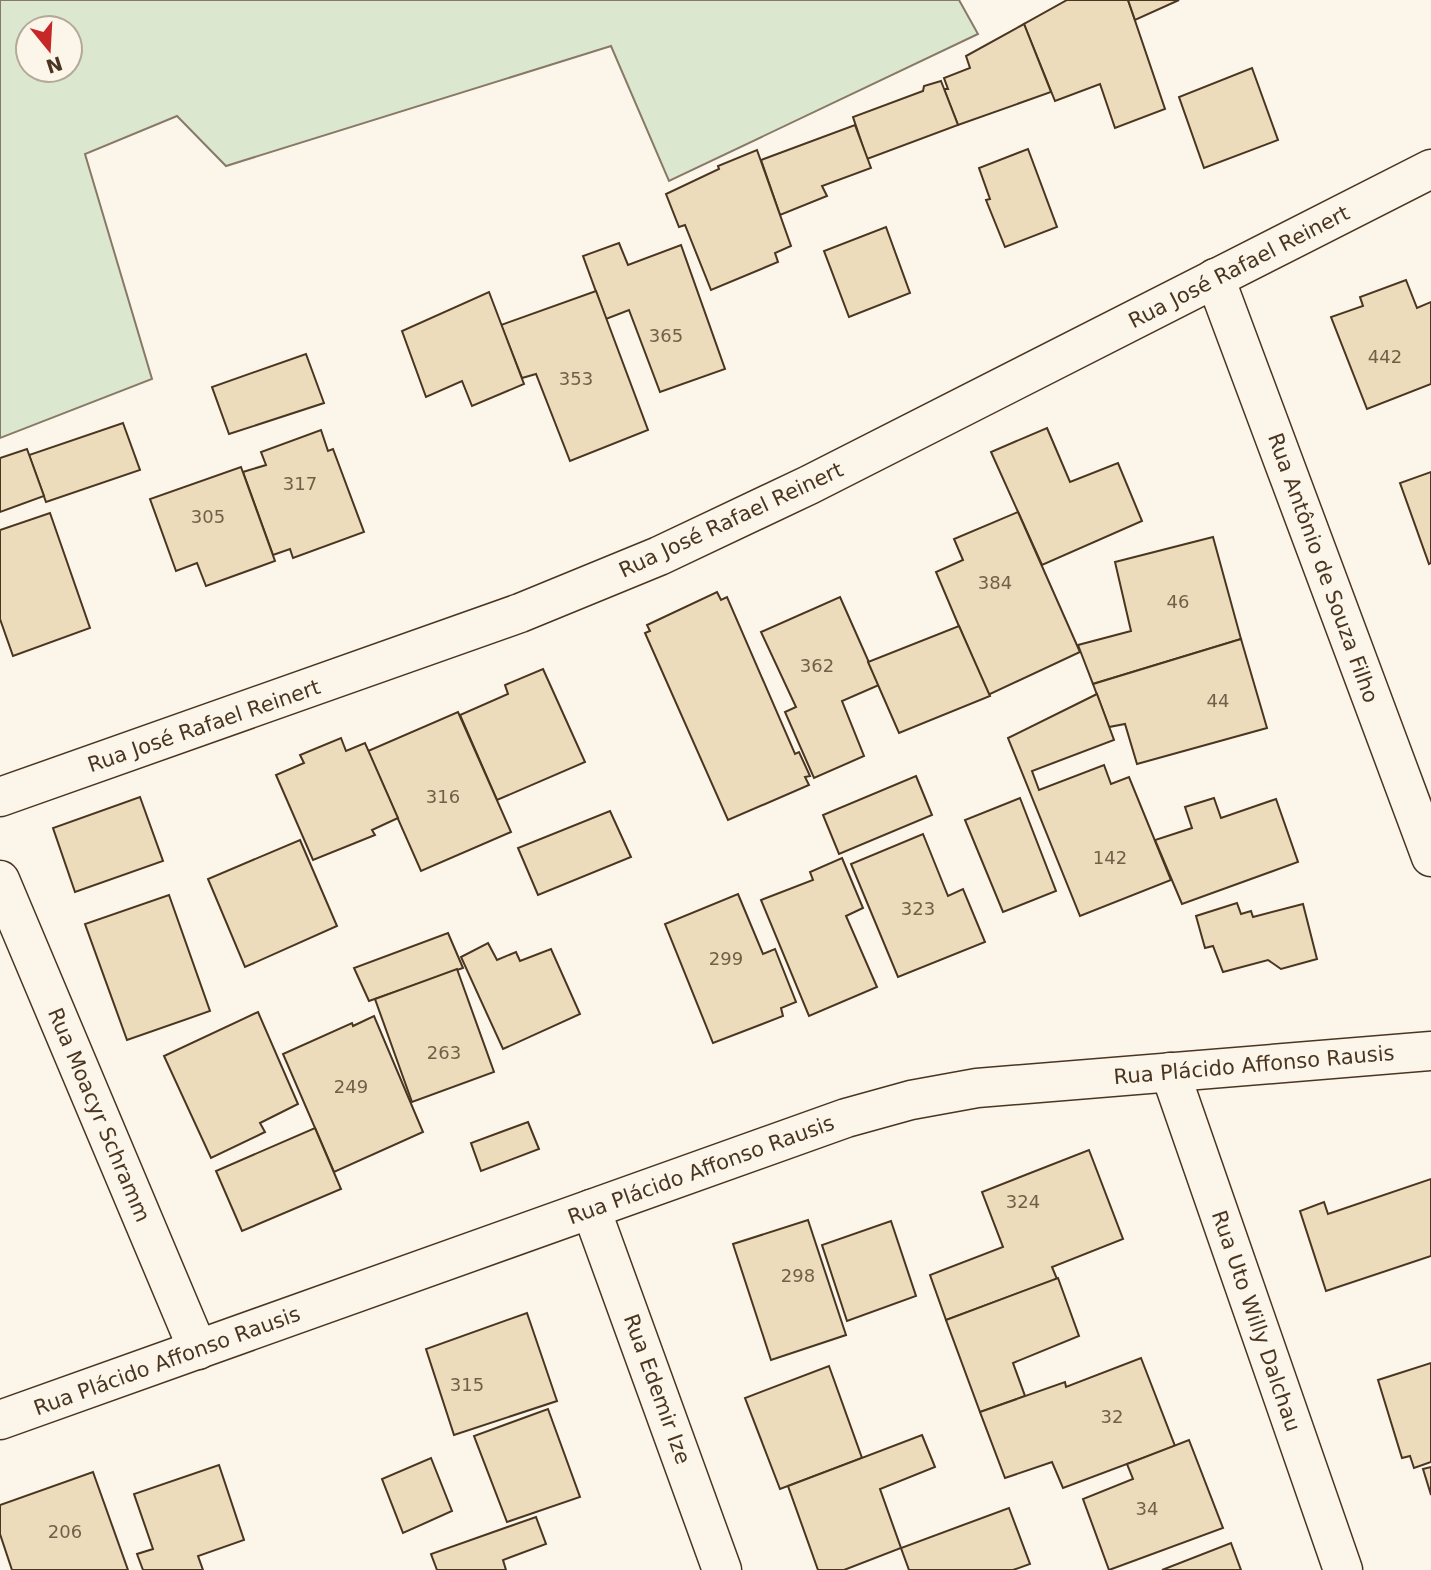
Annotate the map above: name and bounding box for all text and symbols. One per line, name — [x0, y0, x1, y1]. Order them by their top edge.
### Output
north arrow — [14, 14, 84, 84]
text: N — [43, 52, 65, 78]
street label: Rua José Rafael Reinert — [1125, 201, 1353, 333]
house number: 365 — [649, 325, 683, 346]
house number: 442 — [1368, 346, 1402, 367]
house number: 353 — [559, 368, 593, 389]
street label: Rua Antônio de Souza Filho — [1263, 430, 1383, 706]
street label: Rua José Rafael Reinert — [615, 458, 847, 582]
house number: 317 — [283, 473, 317, 494]
house number: 305 — [191, 506, 225, 527]
house number: 384 — [978, 572, 1012, 593]
house number: 46 — [1167, 591, 1189, 612]
house number: 362 — [800, 655, 834, 676]
street label: Rua José Rafael Reinert — [85, 675, 323, 777]
house number: 44 — [1207, 690, 1229, 711]
house number: 316 — [426, 786, 460, 807]
house number: 142 — [1093, 847, 1127, 868]
house number: 323 — [901, 898, 935, 919]
house number: 299 — [709, 948, 743, 969]
street label: Rua Moacyr Schramm — [43, 1004, 155, 1226]
street label: Rua Plácido Affonso Rausis — [1113, 1041, 1395, 1089]
house number: 263 — [427, 1042, 461, 1063]
house number: 249 — [334, 1076, 368, 1097]
street label: Rua Plácido Affonso Rausis — [565, 1111, 837, 1229]
house number: 324 — [1006, 1191, 1040, 1212]
street label: Rua Uto Willy Dalchau — [1207, 1207, 1305, 1435]
house number: 298 — [781, 1265, 815, 1286]
street label: Rua Plácido Affonso Rausis — [31, 1302, 303, 1420]
street label: Rua Edemir Ize — [619, 1311, 695, 1467]
house number: 315 — [450, 1374, 484, 1395]
house number: 32 — [1101, 1406, 1123, 1427]
house number: 34 — [1136, 1498, 1158, 1519]
house number: 206 — [48, 1521, 82, 1542]

